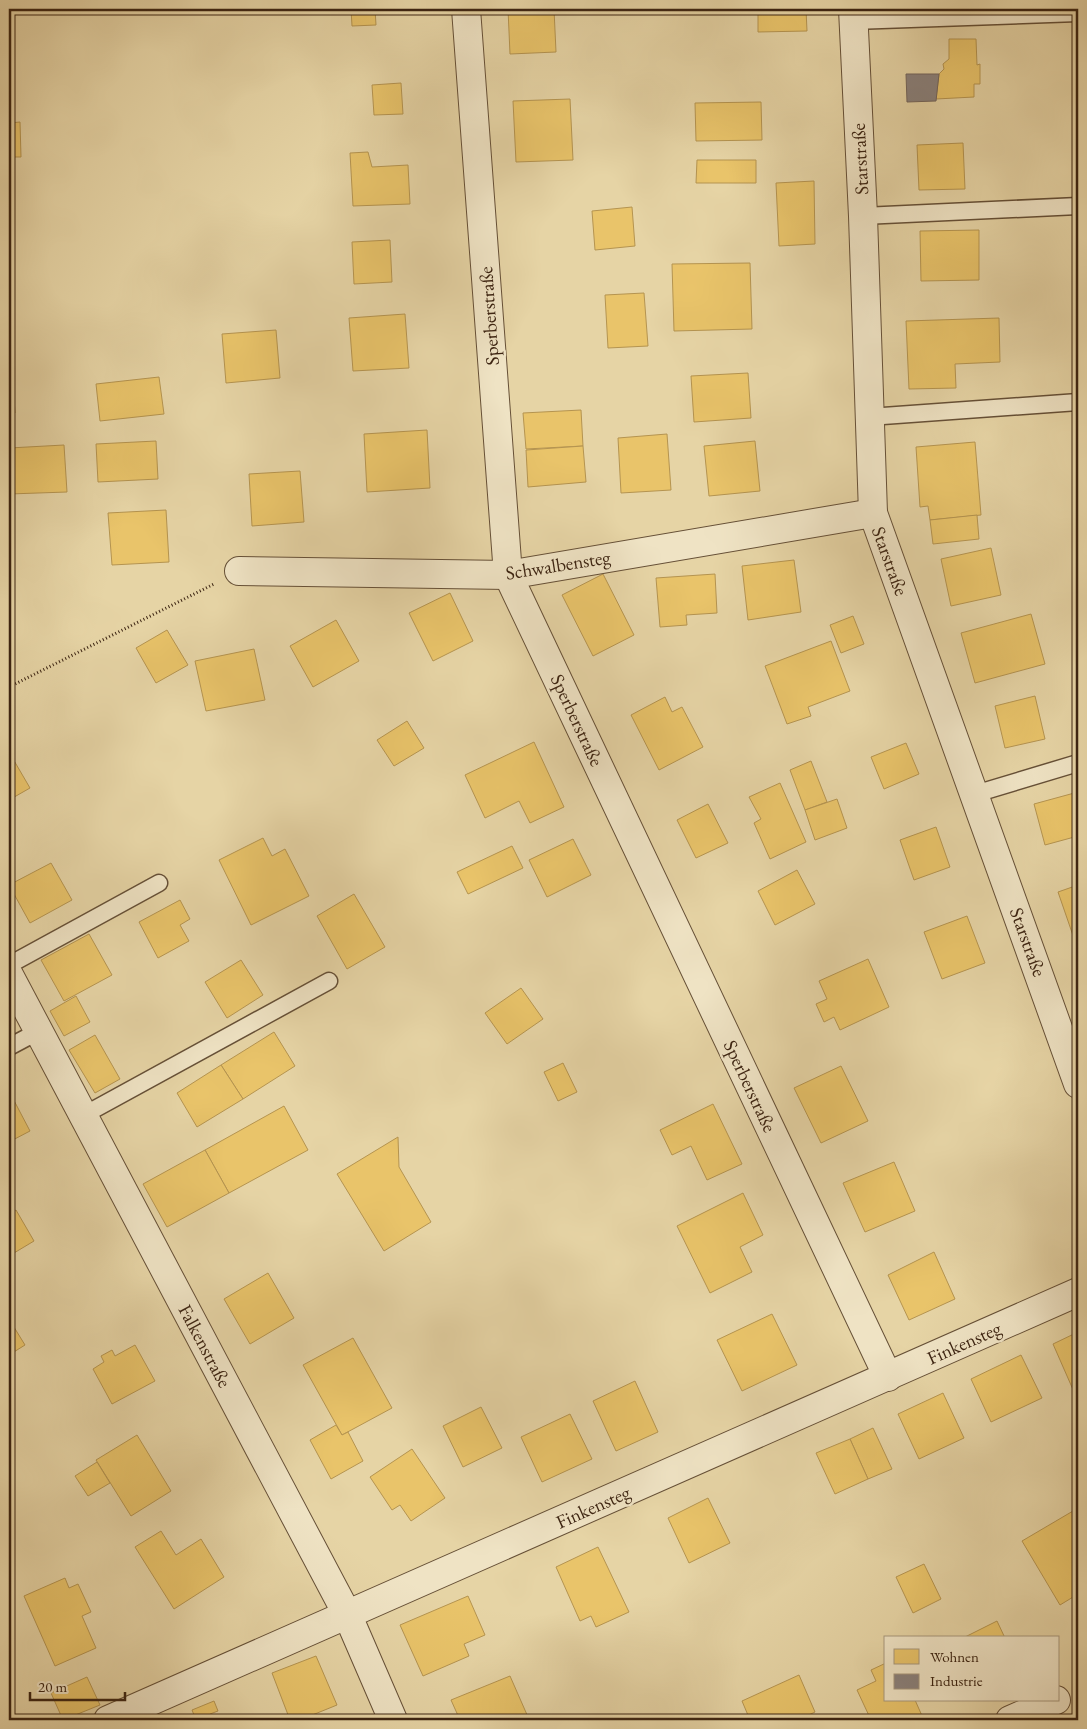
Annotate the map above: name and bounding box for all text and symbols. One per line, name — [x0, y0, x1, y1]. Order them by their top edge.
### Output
street label: Starstraße — [846, 123, 874, 195]
street label: Sperberstraße — [473, 266, 505, 366]
street label: Starstraße — [866, 523, 914, 599]
street label: Schwalbensteg — [504, 544, 613, 586]
street label: Sperberstraße — [545, 670, 609, 770]
street label: Starstraße — [1004, 904, 1052, 980]
street label: Sperberstraße — [718, 1036, 782, 1136]
street label: Falkenstraße — [173, 1300, 237, 1392]
street label: Finkensteg — [923, 1315, 1006, 1370]
street label: Finkensteg — [552, 1479, 635, 1534]
legend — [884, 1636, 1060, 1702]
text: Wohnen — [930, 1647, 979, 1666]
scale bar — [30, 1669, 125, 1701]
text: Industrie — [930, 1671, 983, 1690]
text: 20 m — [38, 1677, 67, 1696]

